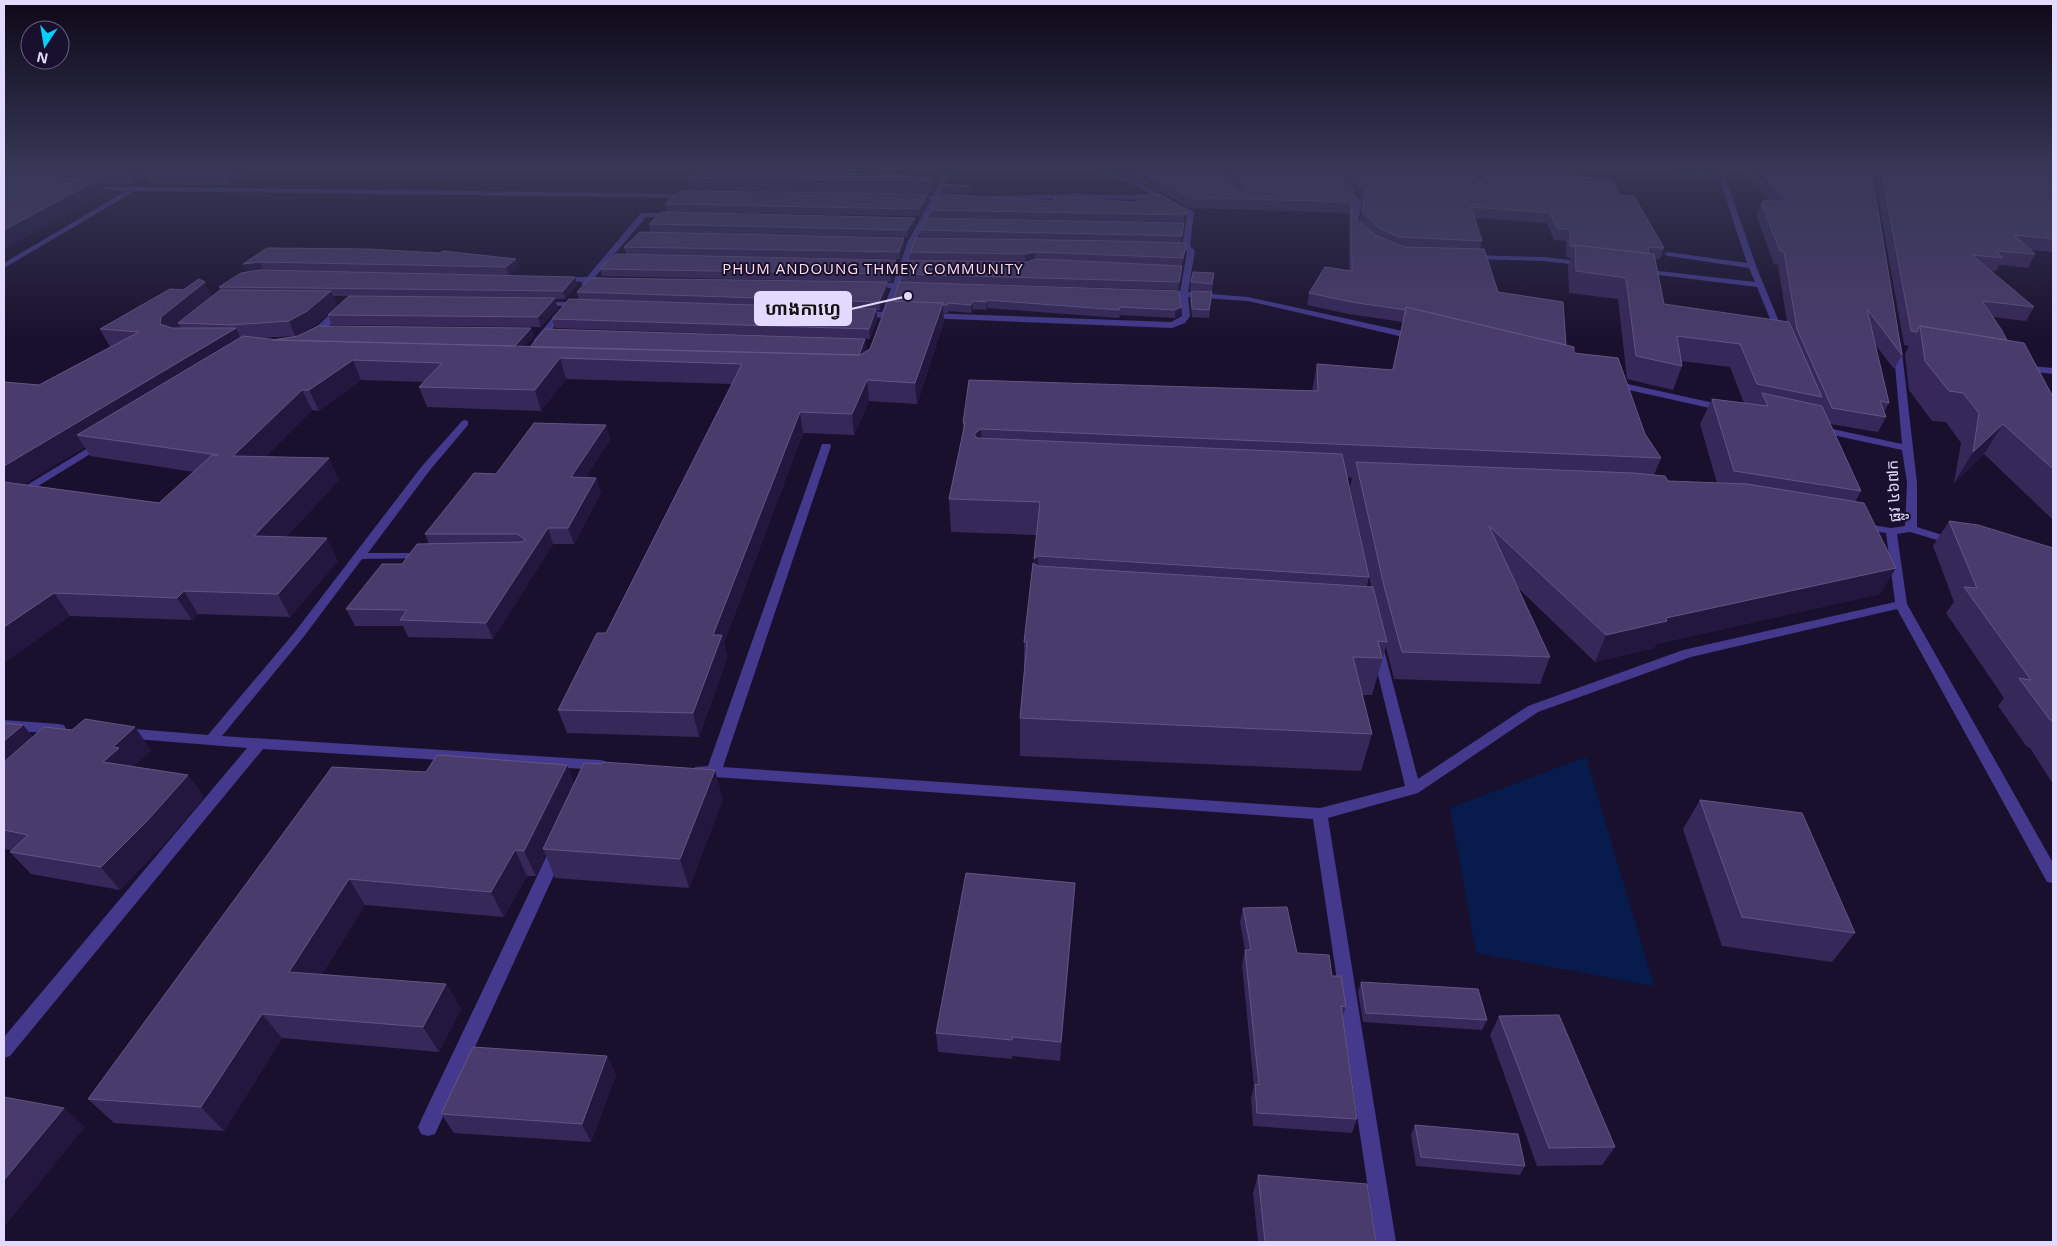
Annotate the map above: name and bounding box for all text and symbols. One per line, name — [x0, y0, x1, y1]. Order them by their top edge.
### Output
north arrow — [20, 20, 70, 70]
text: N — [35, 48, 50, 69]
district label: PHUM ANDOUNG THMEY COMMUNITY — [722, 258, 1024, 278]
callout: ហាងកាហ្វេ — [755, 292, 851, 325]
text: ហាងកាហ្វេ — [765, 296, 841, 320]
street label: ផ្លូវ ៤៦៧ក — [1880, 459, 1909, 523]

